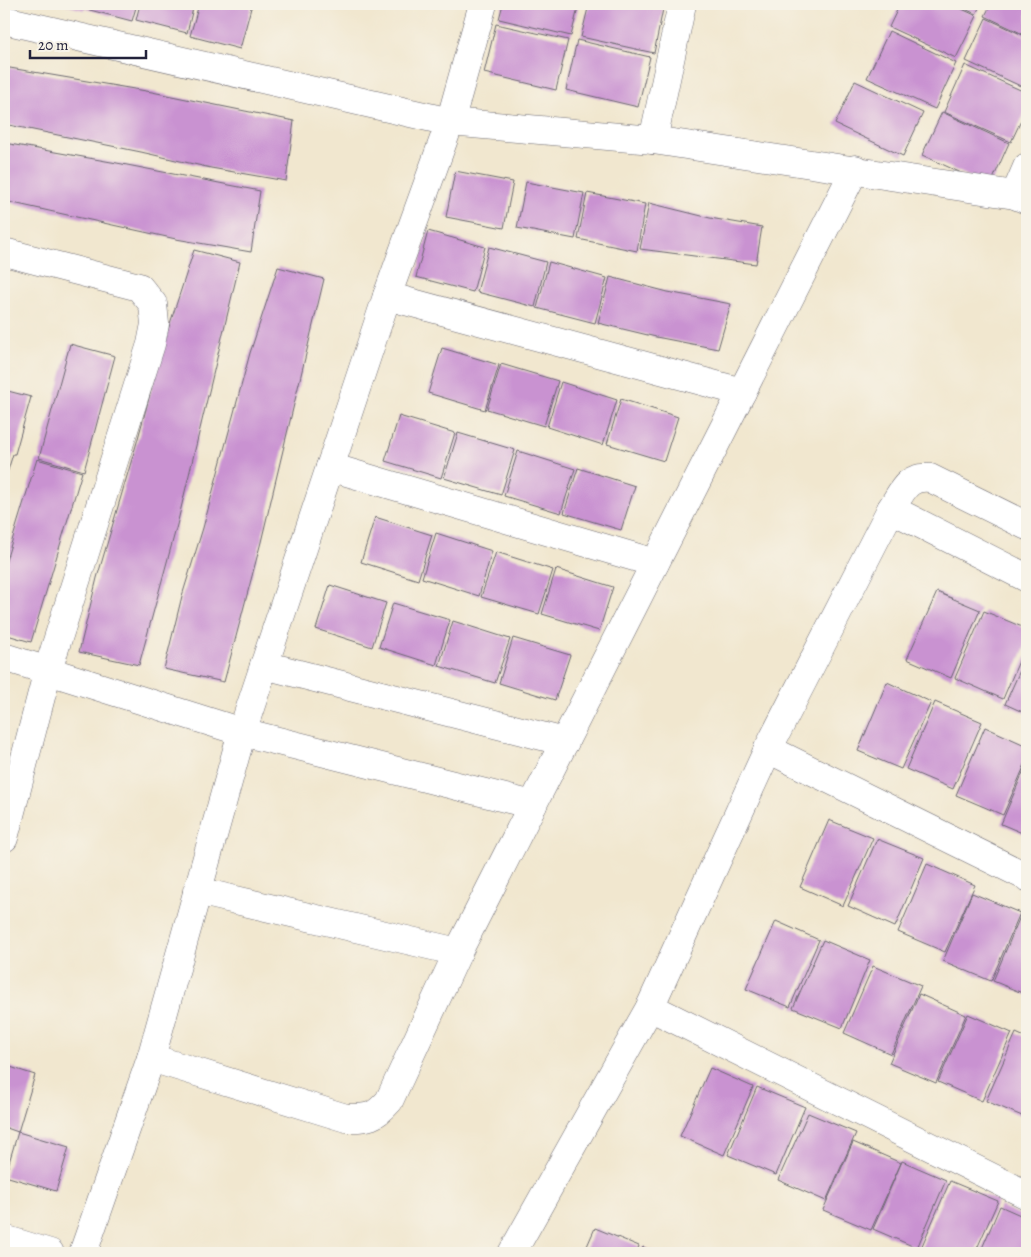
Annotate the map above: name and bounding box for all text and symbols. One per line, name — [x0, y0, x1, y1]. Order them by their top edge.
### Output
scale bar — [30, 28, 146, 60]
text: 20 m — [38, 35, 69, 55]

